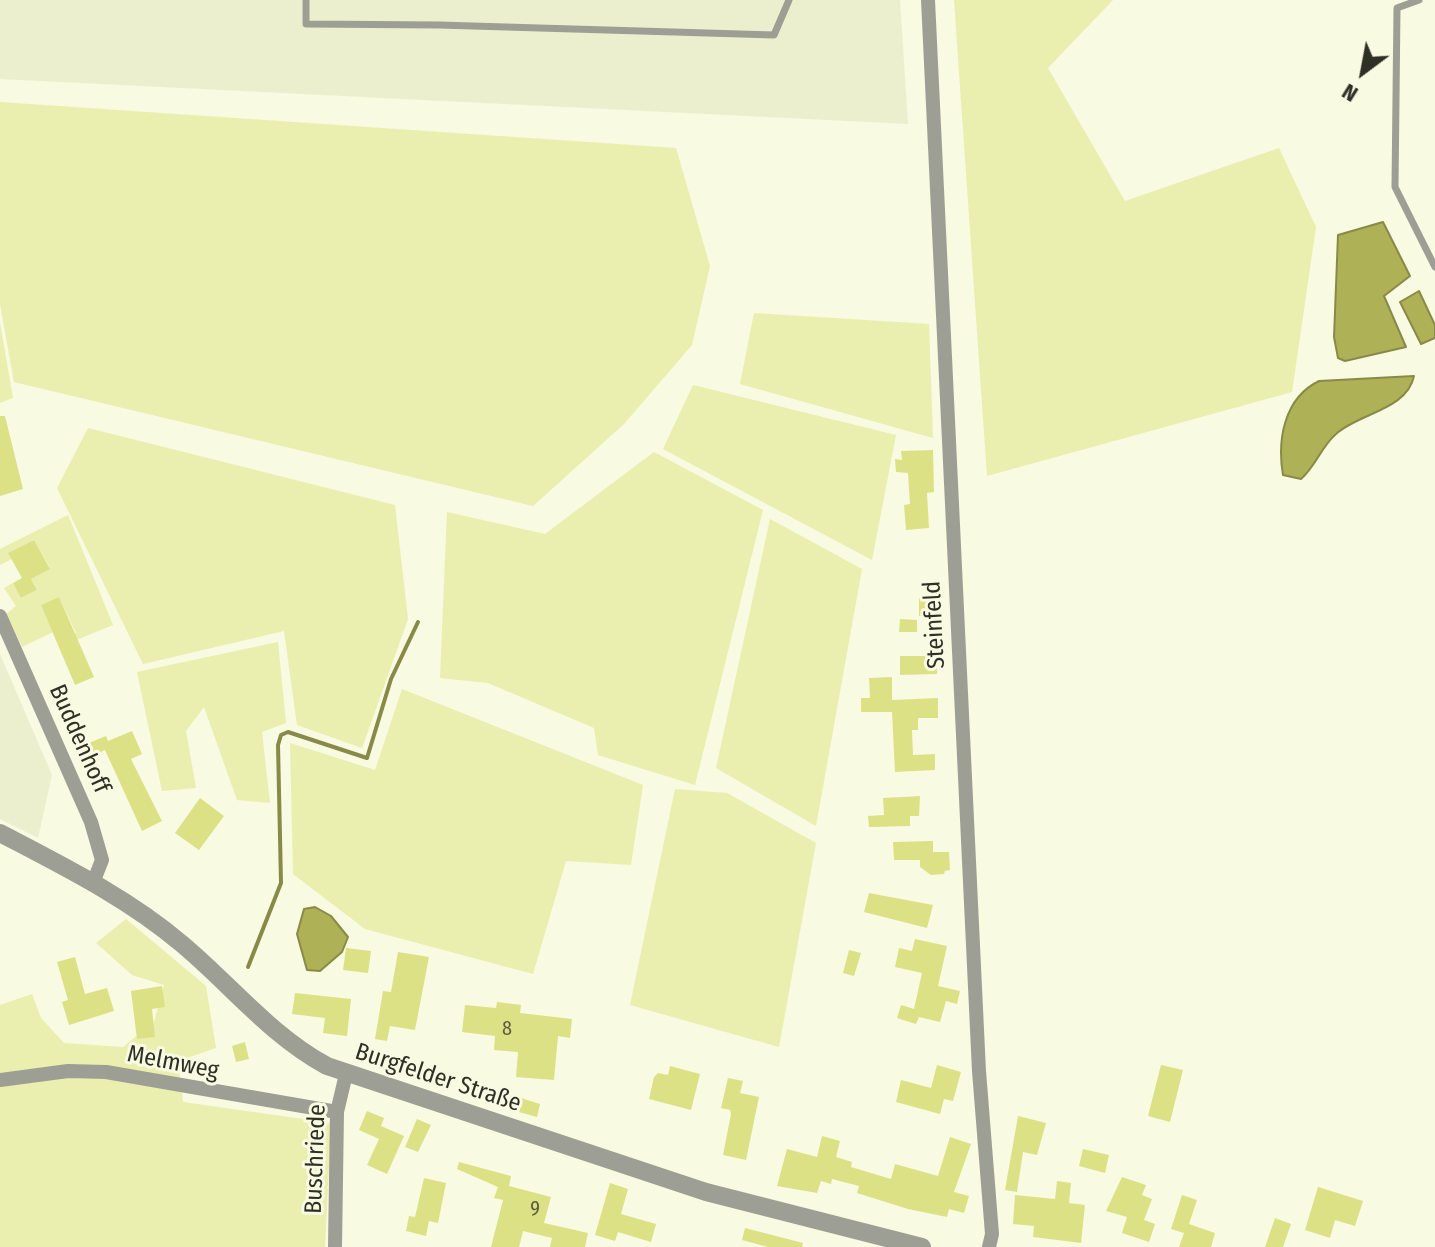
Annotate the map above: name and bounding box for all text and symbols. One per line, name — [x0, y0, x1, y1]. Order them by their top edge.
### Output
north arrow — [1323, 32, 1403, 112]
text: N — [1337, 78, 1363, 108]
street label: Steinfeld — [918, 580, 952, 670]
street label: Buddenhoff — [42, 680, 116, 798]
house number: 8 — [502, 1017, 512, 1041]
street label: Burgfelder Straße — [351, 1038, 525, 1118]
street label: Melmweg — [125, 1040, 221, 1086]
street label: Buschriede — [300, 1104, 332, 1214]
house number: 9 — [530, 1197, 540, 1221]

